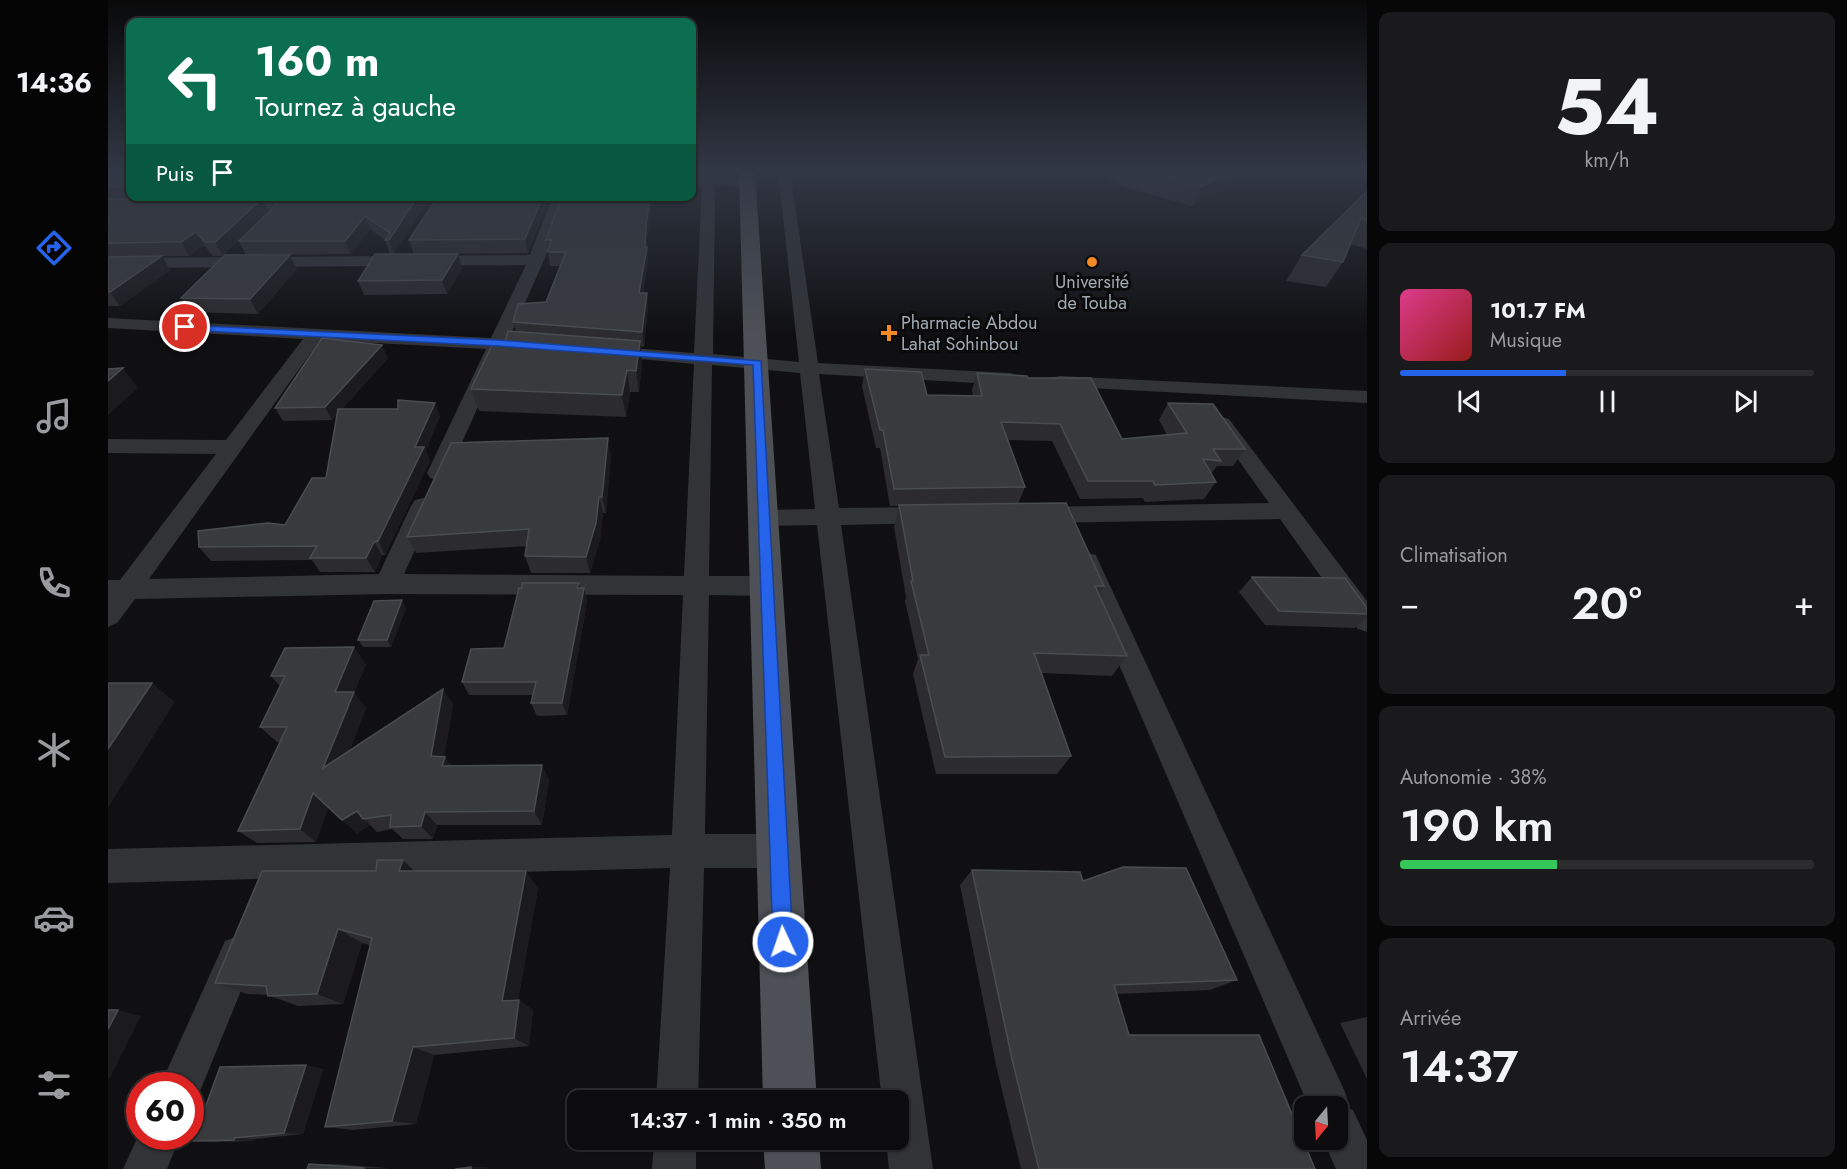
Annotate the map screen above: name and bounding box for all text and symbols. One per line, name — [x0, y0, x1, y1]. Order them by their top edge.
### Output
text: 160 m — [255, 31, 379, 92]
icon: left — [156, 42, 234, 120]
text: 54 — [1555, 51, 1659, 163]
text: 14:36 — [16, 63, 92, 102]
text: Tournez à gauche — [255, 87, 456, 126]
text: km/h — [1584, 146, 1630, 175]
icon: arrive — [206, 156, 239, 189]
text: Puis — [156, 157, 194, 189]
icon: directions — [33, 227, 75, 269]
marker: Université de Touba — [1085, 255, 1099, 269]
place label: Université de Touba — [1055, 269, 1129, 316]
text: 101.7 FM — [1490, 294, 1586, 326]
pin — [159, 301, 210, 352]
icon: arrive — [168, 310, 201, 343]
place label: Pharmacie Abdou Lahat Sohinbou — [901, 310, 1037, 357]
marker: Pharmacie Abdou Lahat Sohinbou — [882, 326, 896, 340]
text: Musique — [1490, 326, 1562, 355]
icon: previous — [1453, 385, 1486, 418]
icon: pause — [1591, 385, 1624, 418]
icon: next — [1729, 385, 1762, 418]
icon: music — [33, 395, 75, 437]
text: Climatisation — [1400, 541, 1508, 570]
icon: phone — [33, 562, 75, 604]
text: 20° — [1571, 571, 1642, 636]
text: − — [1400, 580, 1419, 627]
text: + — [1794, 580, 1814, 627]
icon: climate — [33, 729, 75, 771]
text: Autonomie · 38% — [1400, 763, 1546, 792]
text: 190 km — [1400, 793, 1554, 858]
icon: car — [33, 897, 75, 939]
position arrow — [751, 910, 815, 974]
text: Arrivée — [1400, 1004, 1461, 1033]
text: 14:37 — [1400, 1034, 1518, 1099]
icon: filters — [33, 1064, 75, 1106]
speed limit sign: 60 — [126, 1072, 204, 1150]
north arrow — [1294, 1096, 1348, 1150]
map controls — [1294, 1096, 1348, 1150]
text: 14:37 · 1 min · 350 m — [630, 1104, 846, 1136]

